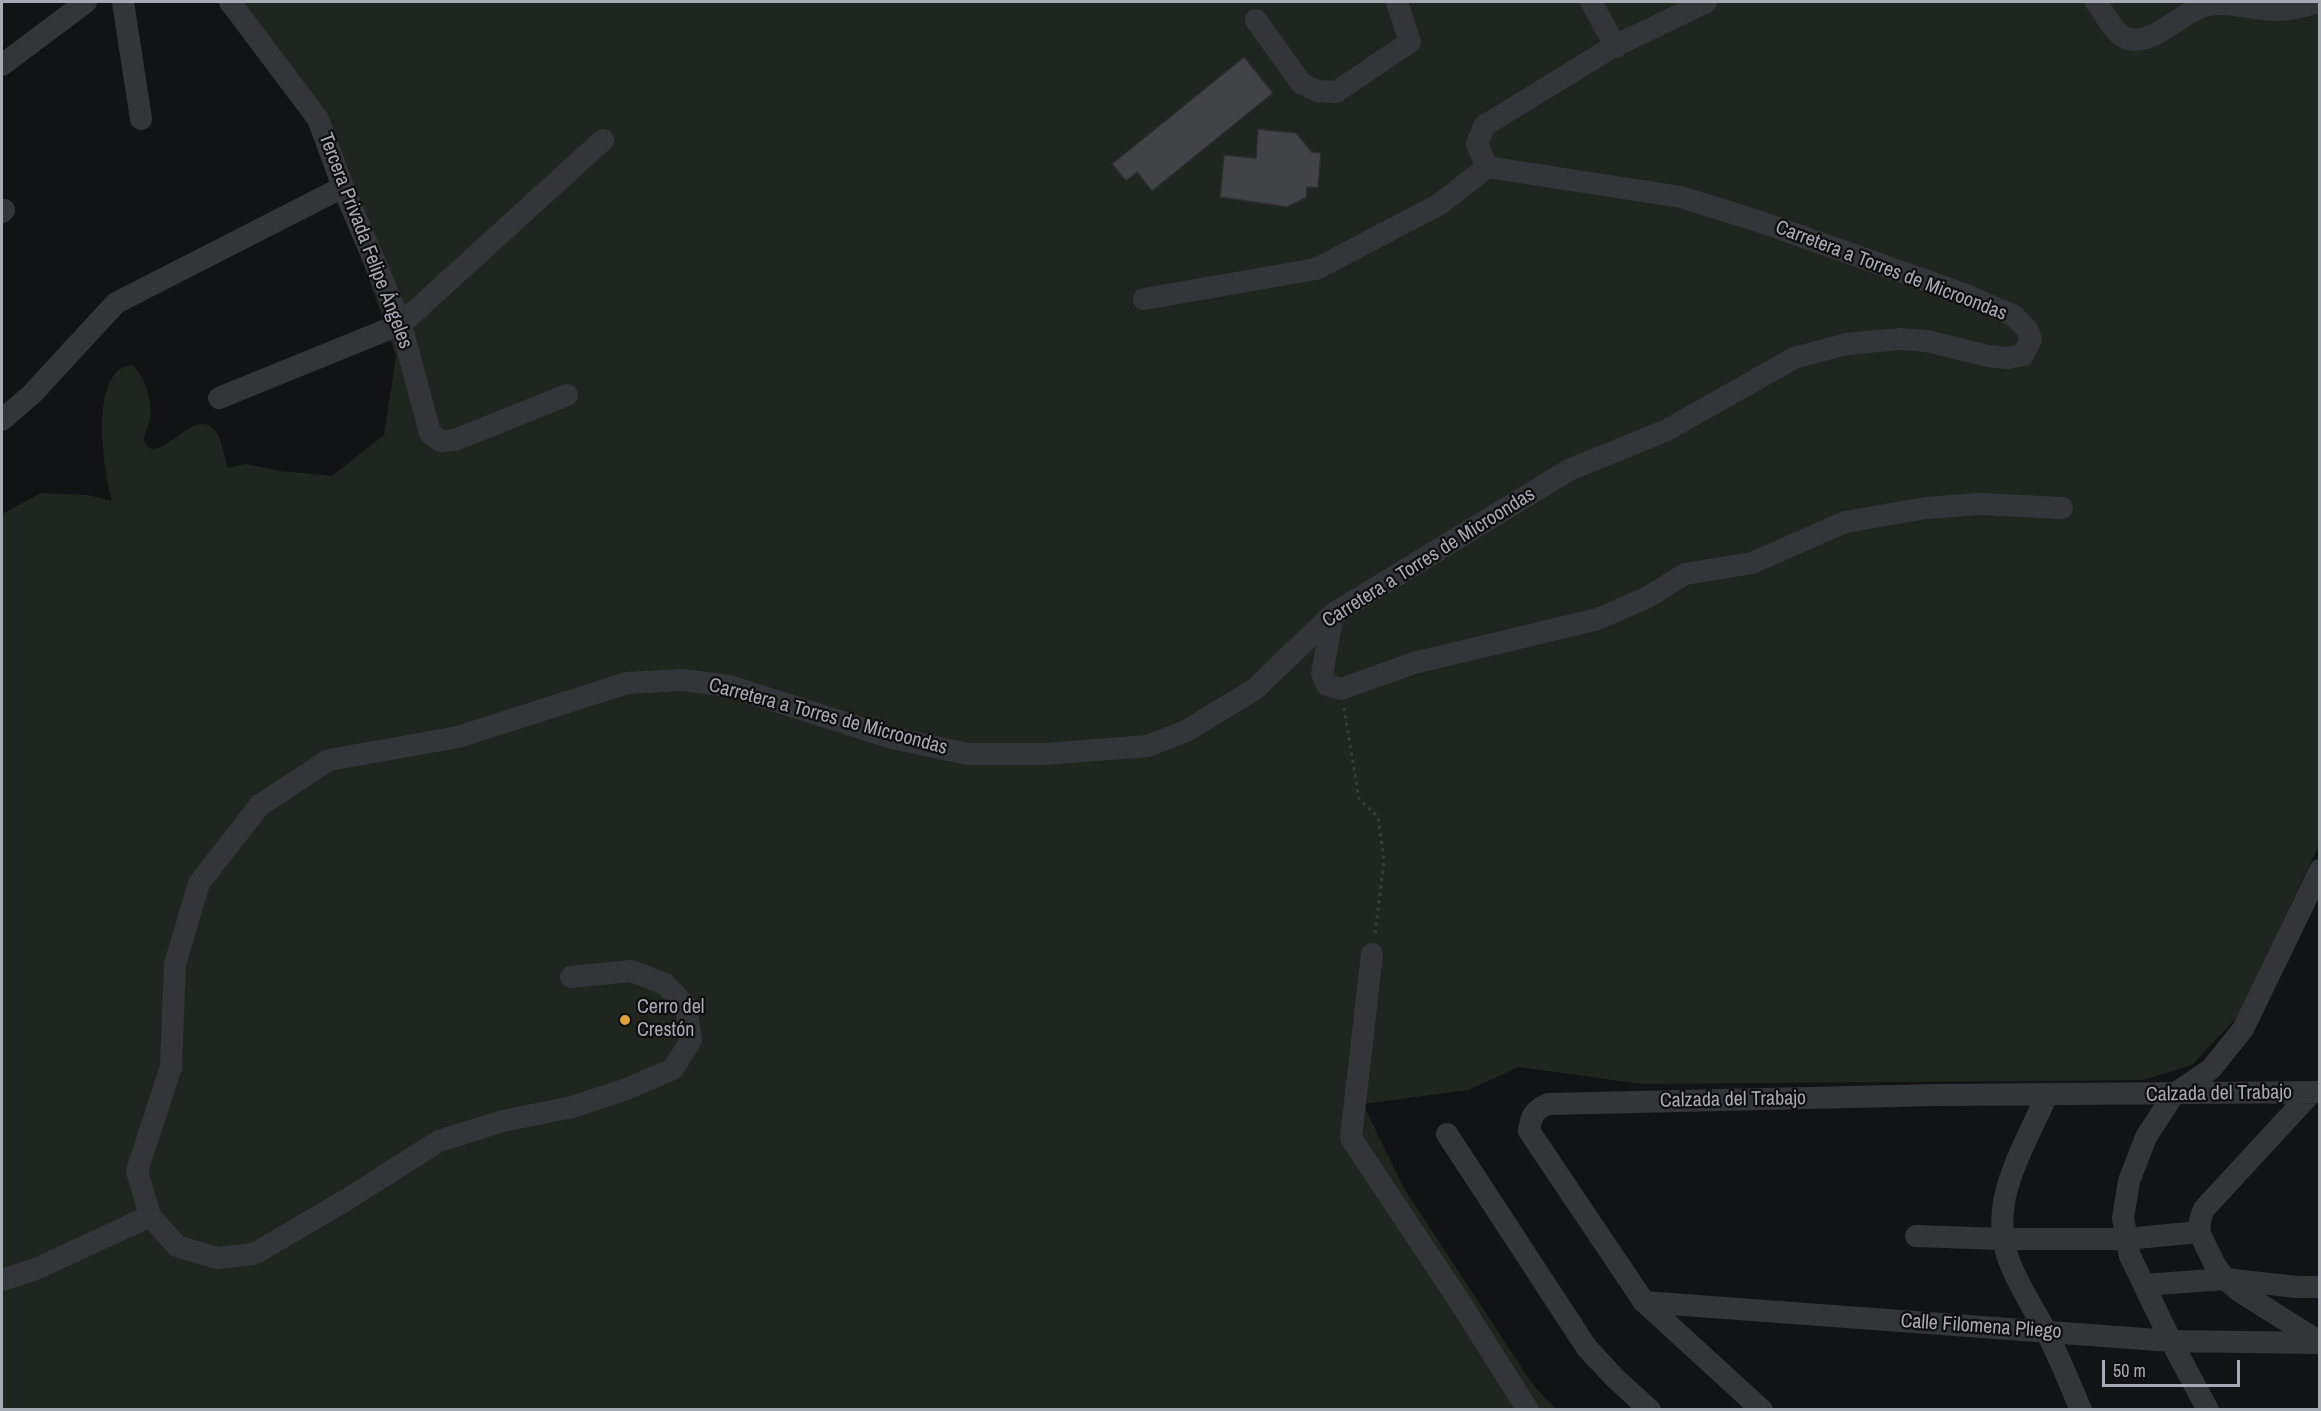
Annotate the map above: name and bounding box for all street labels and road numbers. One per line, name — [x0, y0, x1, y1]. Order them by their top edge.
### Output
street label: Tercera Privada Felipe Ángeles — [313, 130, 417, 352]
street label: Carretera a Torres de Microondas — [1772, 216, 2010, 326]
street label: Carretera a Torres de Microondas — [1318, 483, 1540, 633]
street label: Carretera a Torres de Microondas — [706, 674, 950, 760]
street label: Calzada del Trabajo — [2146, 1081, 2292, 1107]
street label: Calzada del Trabajo — [1660, 1087, 1806, 1113]
street label: Calle Filomena Pliego — [1900, 1309, 2062, 1345]

